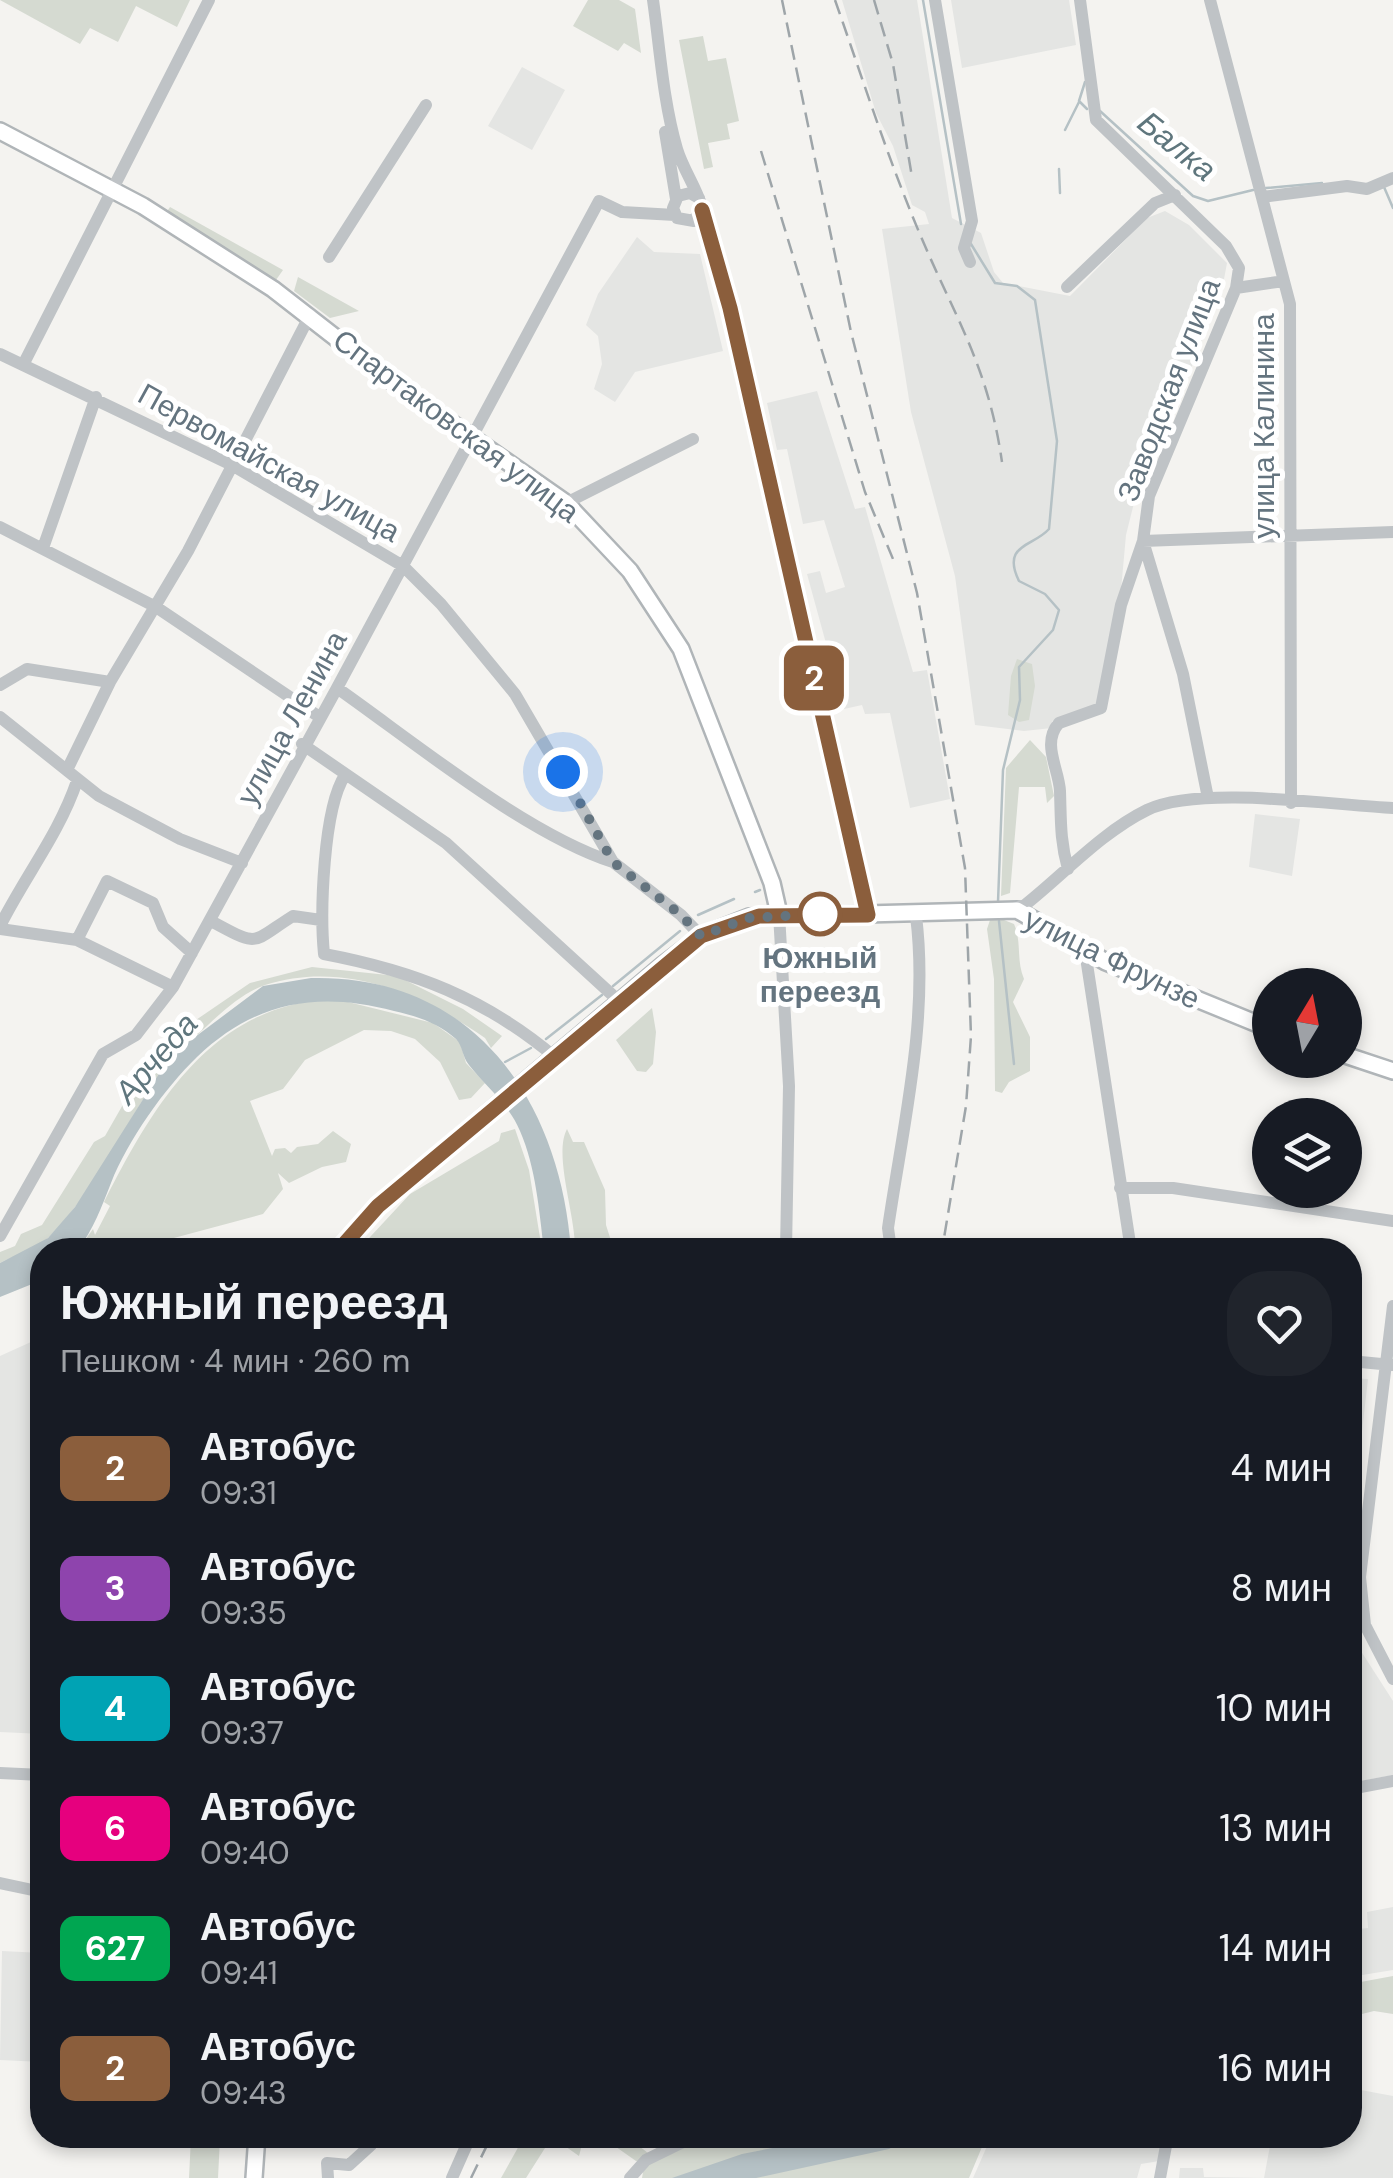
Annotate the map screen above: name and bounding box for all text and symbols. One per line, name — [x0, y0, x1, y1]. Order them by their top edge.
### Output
water label: Балка — [1129, 102, 1225, 190]
street label: Заводская улица — [1108, 272, 1229, 507]
street label: улица Калинина — [1244, 313, 1283, 539]
street label: Спартаковская улица — [325, 320, 588, 531]
street label: Первомайская улица — [131, 374, 407, 551]
street label: улица Ленина — [228, 623, 356, 812]
line badge: 2 — [782, 646, 846, 710]
text: 2 — [804, 655, 824, 701]
your location — [538, 747, 588, 797]
marker: Южный переезд — [799, 893, 841, 935]
street label: улица Фрунзе — [1018, 899, 1207, 1018]
place label: Южный переезд — [760, 938, 880, 1011]
north arrow — [1252, 968, 1362, 1078]
map controls — [1252, 968, 1362, 1208]
water label: Арчеда — [104, 1004, 207, 1114]
button: layers — [1252, 1098, 1362, 1208]
text: Южный переезд — [60, 1271, 448, 1334]
button: heart — [1227, 1271, 1332, 1376]
text: Пешком · 4 мин · 260 m — [60, 1340, 410, 1382]
text: Автобус — [200, 1422, 356, 1472]
text: 4 мин — [1230, 1443, 1332, 1493]
text: 2 — [105, 1445, 125, 1491]
text: 09:31 — [200, 1472, 277, 1514]
text: Автобус — [200, 1542, 356, 1592]
text: 8 мин — [1230, 1563, 1332, 1613]
text: 3 — [104, 1565, 126, 1611]
text: 09:35 — [200, 1592, 287, 1634]
text: Автобус — [200, 1662, 356, 1712]
text: 10 мин — [1216, 1683, 1332, 1733]
text: 4 — [104, 1685, 126, 1731]
text: 09:37 — [200, 1712, 284, 1754]
text: Автобус — [200, 1782, 356, 1832]
text: 13 мин — [1219, 1803, 1332, 1853]
text: 6 — [104, 1805, 126, 1851]
text: 09:40 — [200, 1832, 290, 1874]
text: Автобус — [200, 1902, 356, 1952]
text: 14 мин — [1219, 1923, 1332, 1973]
text: 627 — [85, 1925, 145, 1971]
text: 09:41 — [200, 1952, 278, 1994]
text: Автобус — [200, 2022, 356, 2072]
text: 16 мин — [1218, 2043, 1332, 2093]
text: 2 — [105, 2045, 125, 2091]
text: 09:43 — [200, 2072, 287, 2114]

